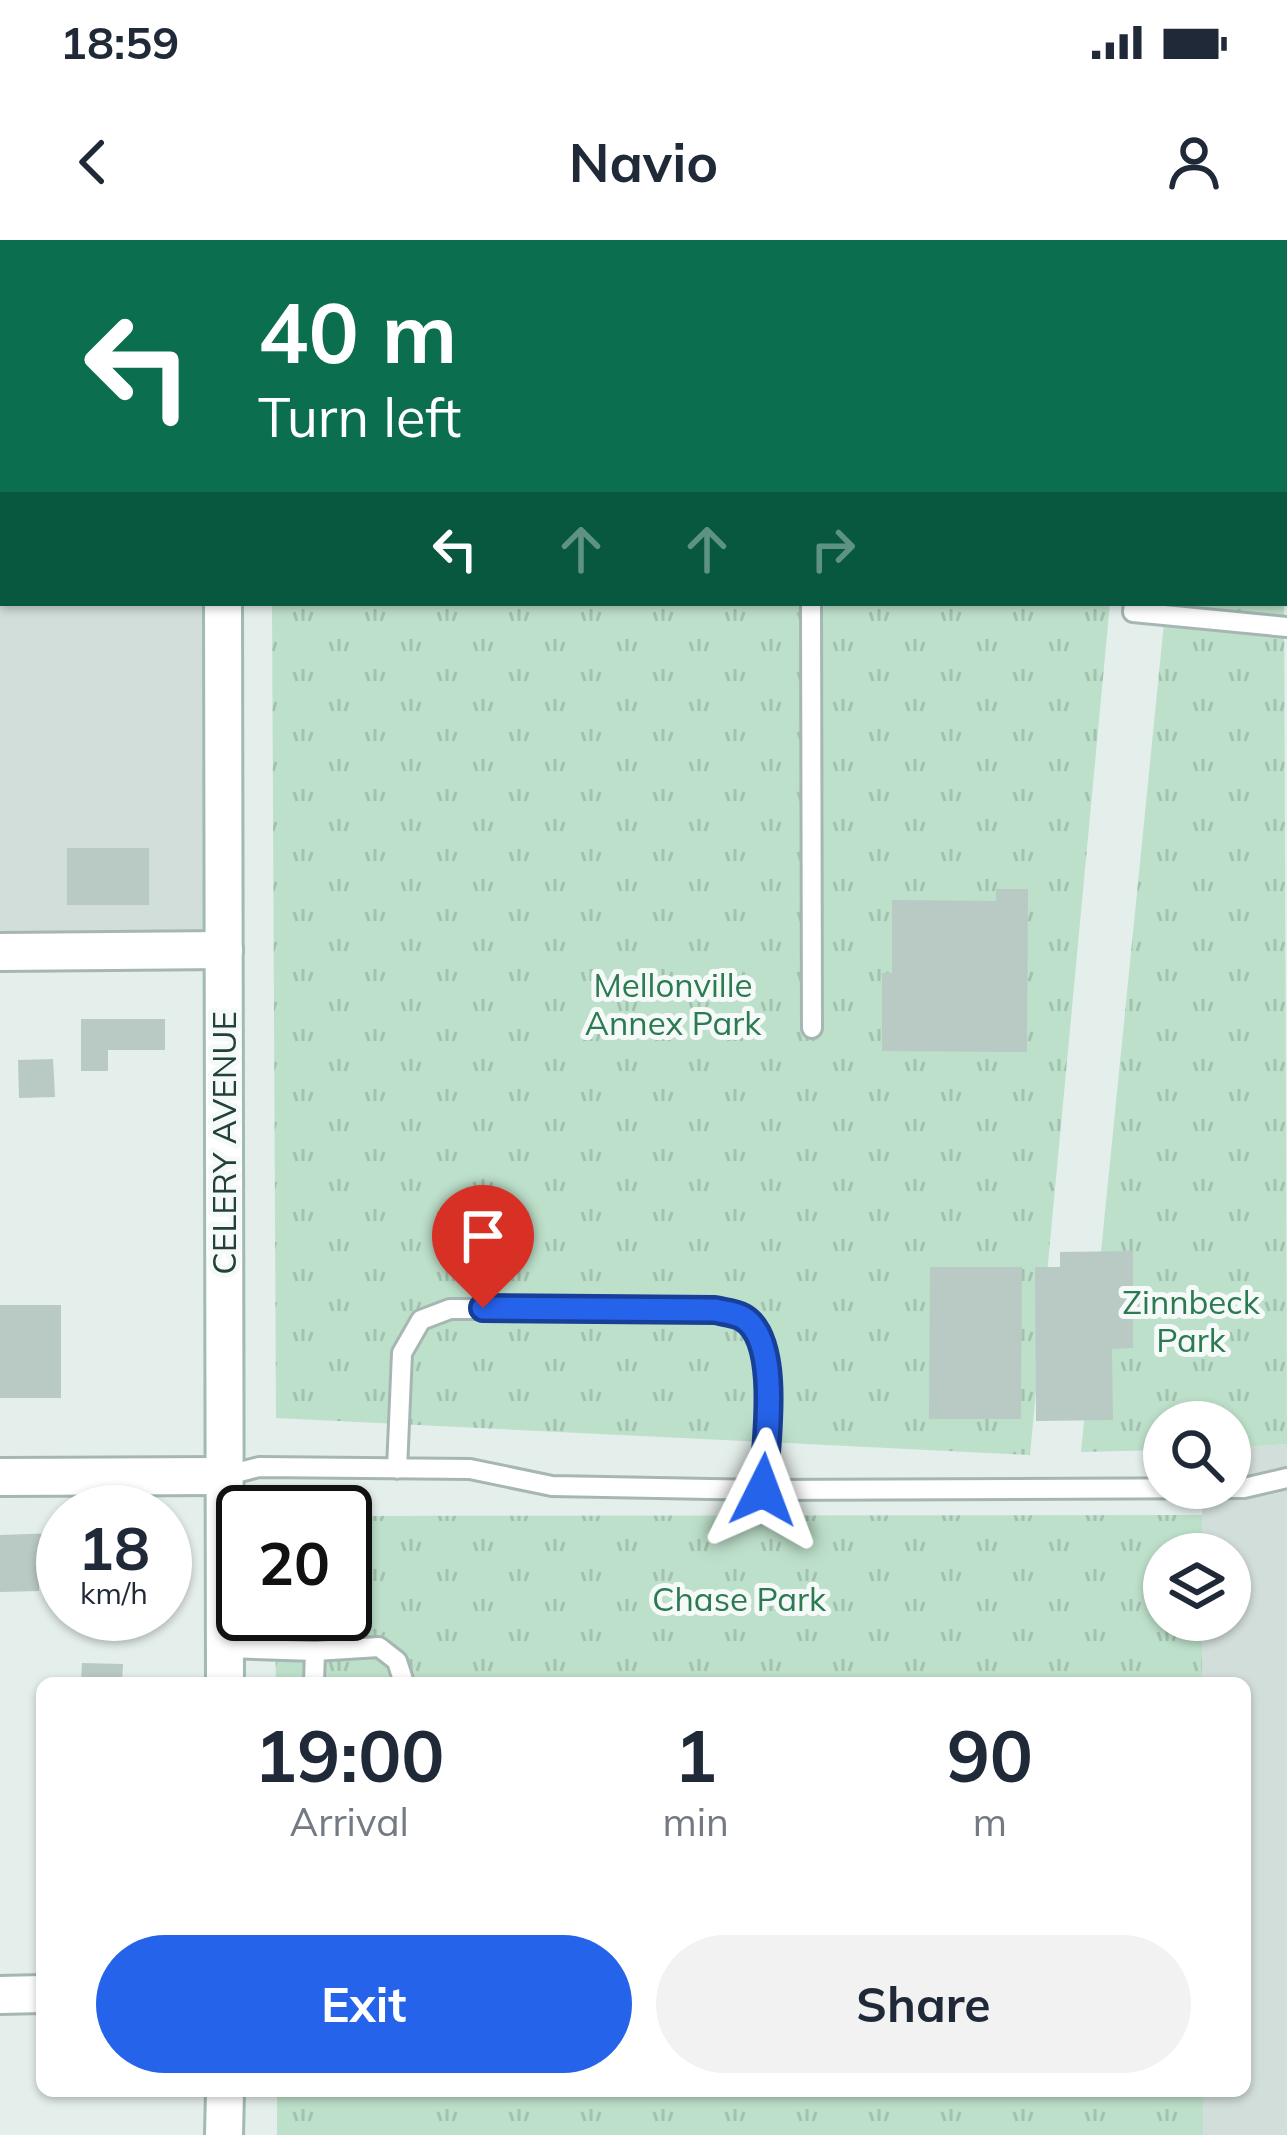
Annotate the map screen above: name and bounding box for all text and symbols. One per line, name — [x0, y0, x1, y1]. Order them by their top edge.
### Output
text: 18:59 — [60, 14, 179, 70]
text: Navio — [569, 128, 718, 196]
icon: back — [60, 129, 126, 195]
icon: person — [1161, 129, 1227, 195]
text: 40 m — [258, 279, 457, 384]
icon: left — [60, 288, 216, 444]
text: Turn left — [258, 383, 461, 451]
icon: left — [422, 516, 488, 582]
icon: ahead — [548, 516, 614, 582]
icon: ahead — [674, 516, 740, 582]
icon: right — [800, 516, 866, 582]
park label: Mellonville Annex Park — [585, 964, 762, 1043]
street label: CELERY AVENUE — [203, 1011, 244, 1275]
pin — [432, 1185, 534, 1308]
icon: arrive — [450, 1203, 516, 1269]
park label: Zinnbeck Park — [1122, 1281, 1261, 1360]
map controls — [1143, 1401, 1251, 1641]
button: search — [1143, 1401, 1251, 1509]
position arrow — [700, 1427, 826, 1553]
speed limit sign: 20 — [216, 1485, 372, 1641]
text: 18 — [78, 1510, 150, 1585]
button: layers — [1143, 1533, 1251, 1641]
text: km/h — [80, 1574, 148, 1612]
park label: Chase Park — [652, 1578, 827, 1619]
text: 19:00 — [254, 1710, 445, 1800]
text: 1 — [674, 1710, 717, 1800]
text: 90 — [947, 1710, 1033, 1800]
text: Arrival — [290, 1797, 409, 1846]
text: min — [662, 1797, 729, 1846]
text: m — [973, 1797, 1007, 1846]
button: Exit — [96, 1935, 632, 2073]
button: Share — [656, 1935, 1191, 2073]

